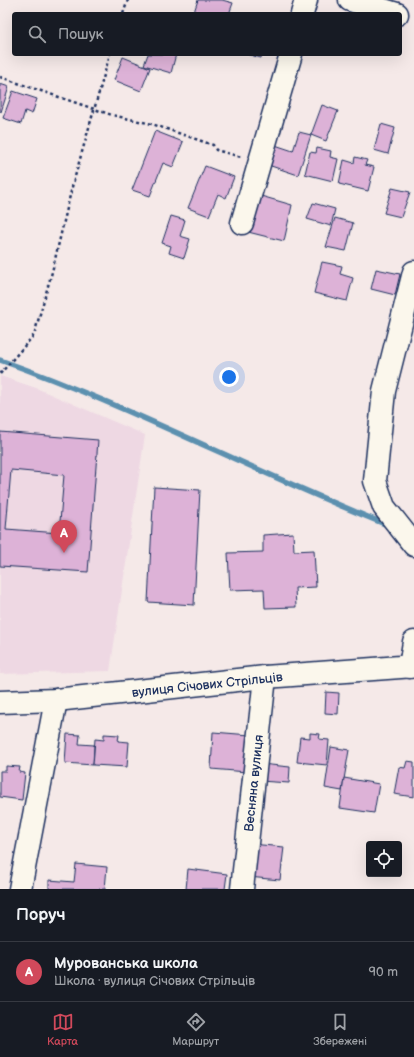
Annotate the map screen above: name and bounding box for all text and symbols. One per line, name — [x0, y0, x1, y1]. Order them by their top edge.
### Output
search box — [12, 12, 402, 56]
icon: search — [26, 23, 48, 45]
text: Пошук — [58, 25, 104, 44]
your location — [219, 367, 239, 387]
pin: A — [51, 520, 77, 553]
street label: вулиця Січових Стрільців — [131, 669, 284, 701]
street label: Весняна вулиця — [241, 734, 267, 832]
map controls — [366, 841, 402, 877]
button: locate — [366, 841, 402, 877]
text: Поруч — [16, 905, 66, 925]
text: Мурованська школа — [54, 954, 198, 973]
text: A — [25, 964, 33, 980]
text: 90 m — [369, 964, 398, 980]
text: Школа · вулиця Січових Стрільців — [54, 973, 255, 989]
tab: Карта — [47, 1011, 78, 1048]
tab: Маршрут — [172, 1011, 219, 1048]
tab: Збережені — [313, 1011, 367, 1048]

